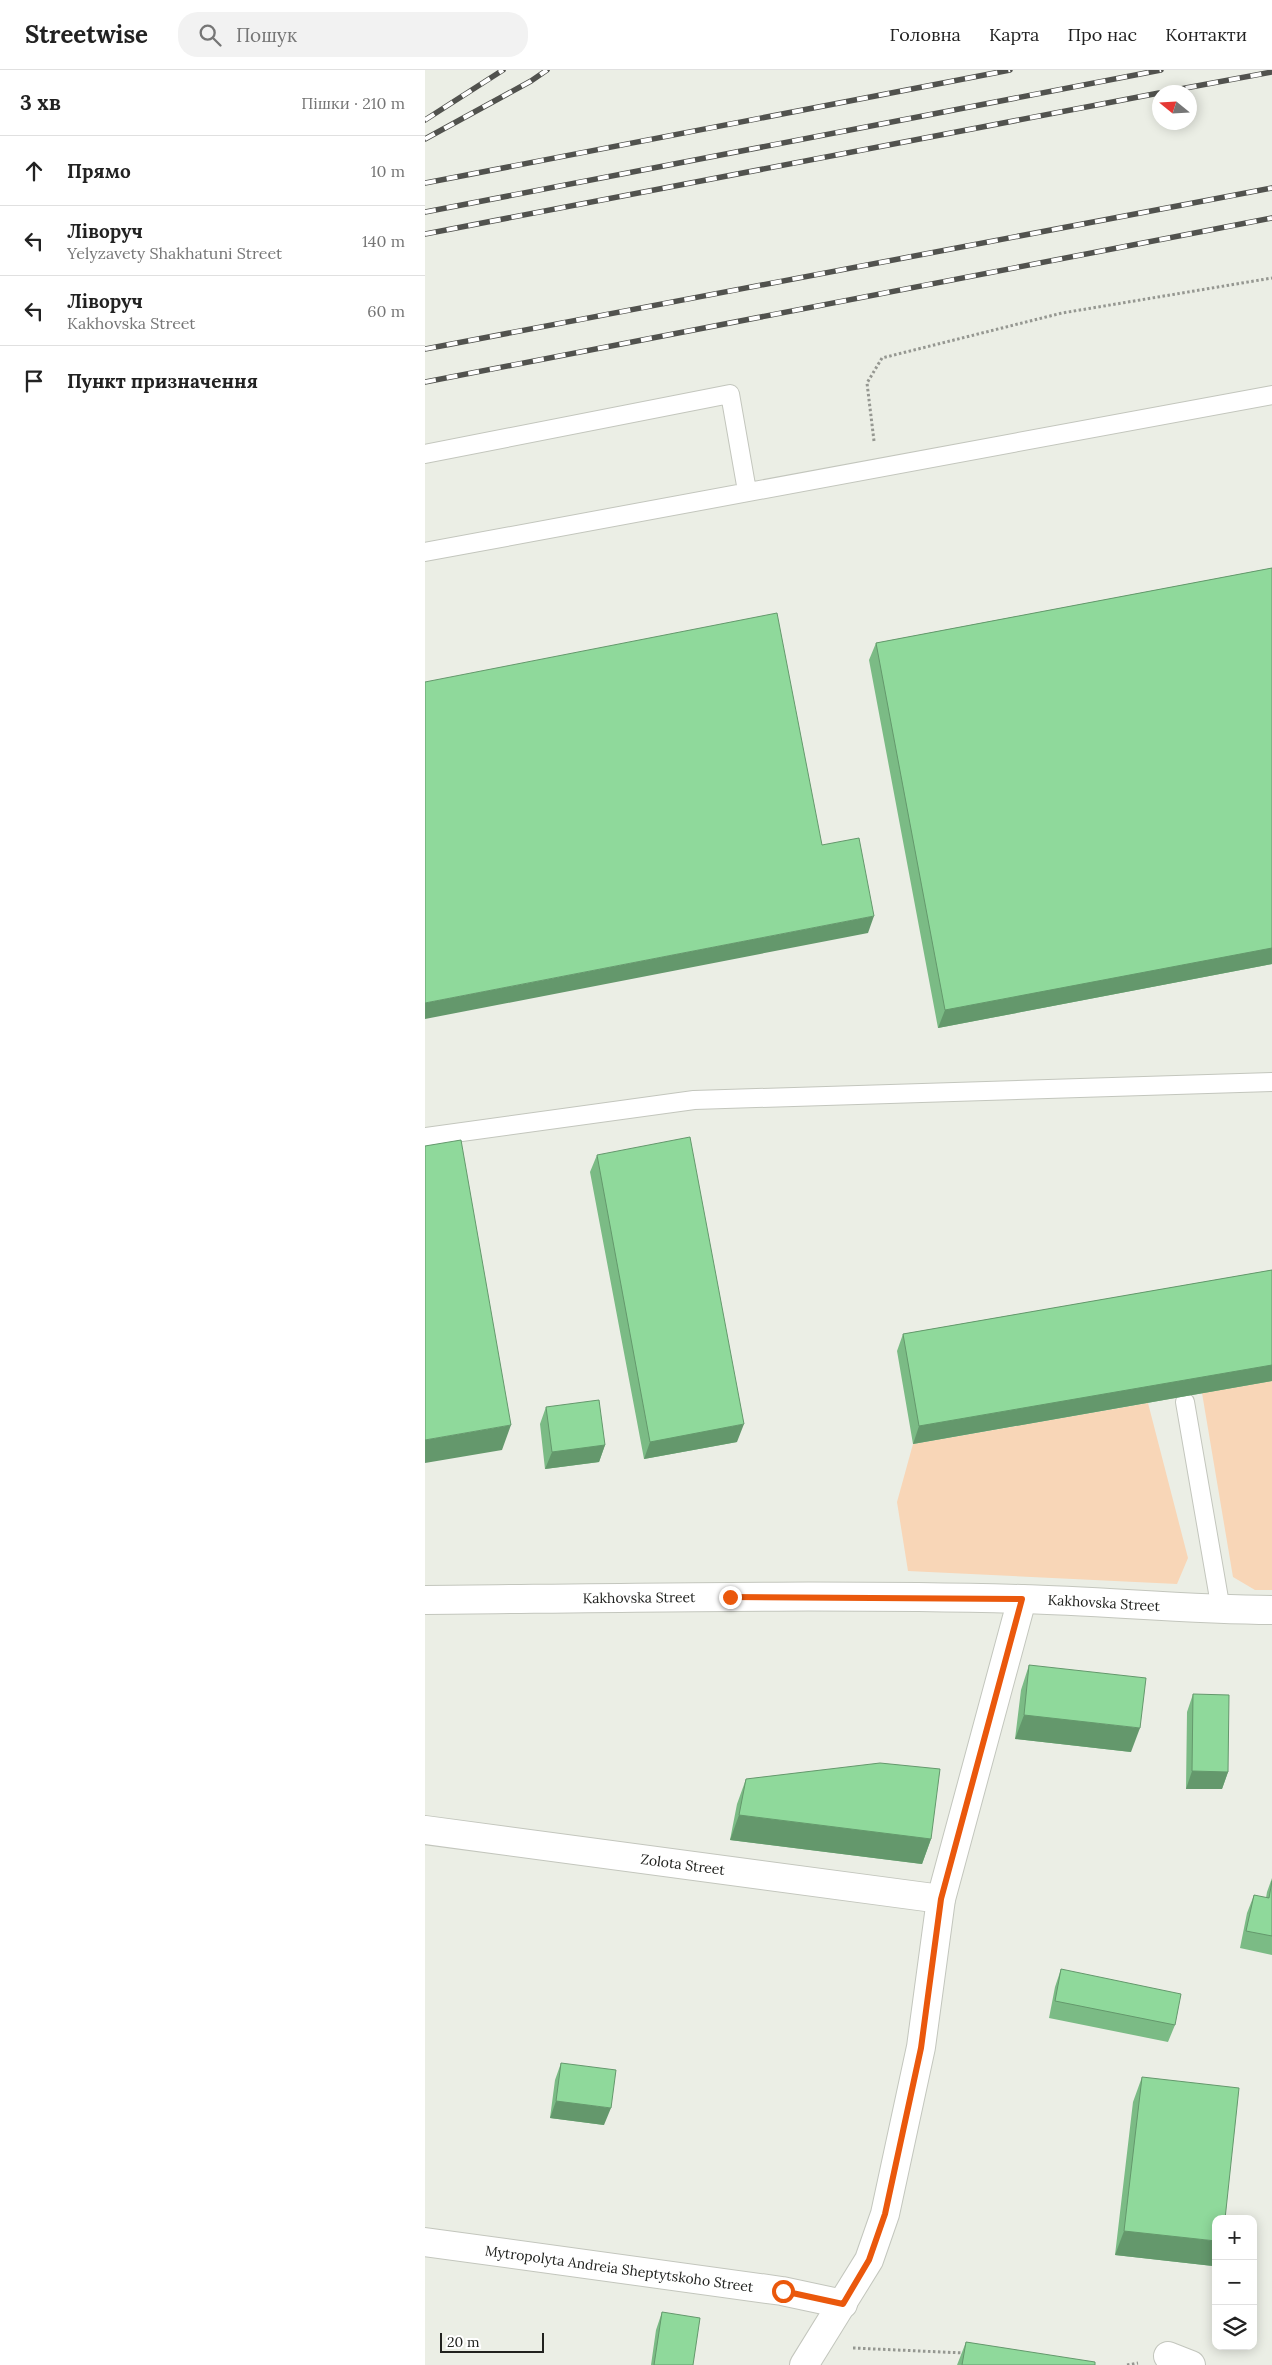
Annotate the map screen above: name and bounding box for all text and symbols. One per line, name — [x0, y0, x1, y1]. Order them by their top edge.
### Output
search box — [178, 12, 528, 57]
text: Streetwise — [25, 19, 148, 50]
icon: search — [196, 21, 224, 49]
text: Пошук — [236, 23, 297, 47]
text: Головна — [889, 23, 961, 46]
text: Карта — [989, 23, 1039, 46]
text: Про нас — [1067, 23, 1137, 46]
text: Контакти — [1165, 23, 1247, 46]
north arrow — [1152, 85, 1197, 130]
text: 3 хв — [20, 89, 61, 116]
text: Пішки · 210 m — [301, 93, 405, 113]
icon: ahead — [20, 157, 48, 185]
text: Прямо — [67, 159, 131, 183]
text: 10 m — [371, 161, 405, 181]
text: Ліворуч — [67, 219, 143, 243]
icon: left — [20, 227, 48, 255]
text: 140 m — [362, 231, 405, 251]
text: Yelyzavety Shakhatuni Street — [67, 243, 282, 263]
text: Ліворуч — [67, 289, 143, 313]
icon: left — [20, 297, 48, 325]
text: 60 m — [367, 301, 405, 321]
text: Kakhovska Street — [67, 313, 196, 333]
icon: arrive — [20, 367, 48, 395]
text: Пункт призначення — [67, 369, 258, 393]
route end — [719, 1586, 742, 1609]
street label: Kakhovska Street — [583, 1588, 696, 1607]
street label: Kakhovska Street — [1047, 1591, 1161, 1615]
street label: Zolota Street — [639, 1850, 727, 1879]
map controls — [1212, 2215, 1257, 2350]
button: + — [1212, 2215, 1257, 2260]
street label: Mytropolyta Andreia Sheptytskoho Street — [484, 2241, 755, 2296]
button: − — [1212, 2260, 1257, 2305]
route start — [772, 2280, 795, 2303]
button: layers — [1212, 2305, 1257, 2350]
scale bar — [440, 2330, 544, 2353]
text: 20 m — [447, 2333, 479, 2351]

